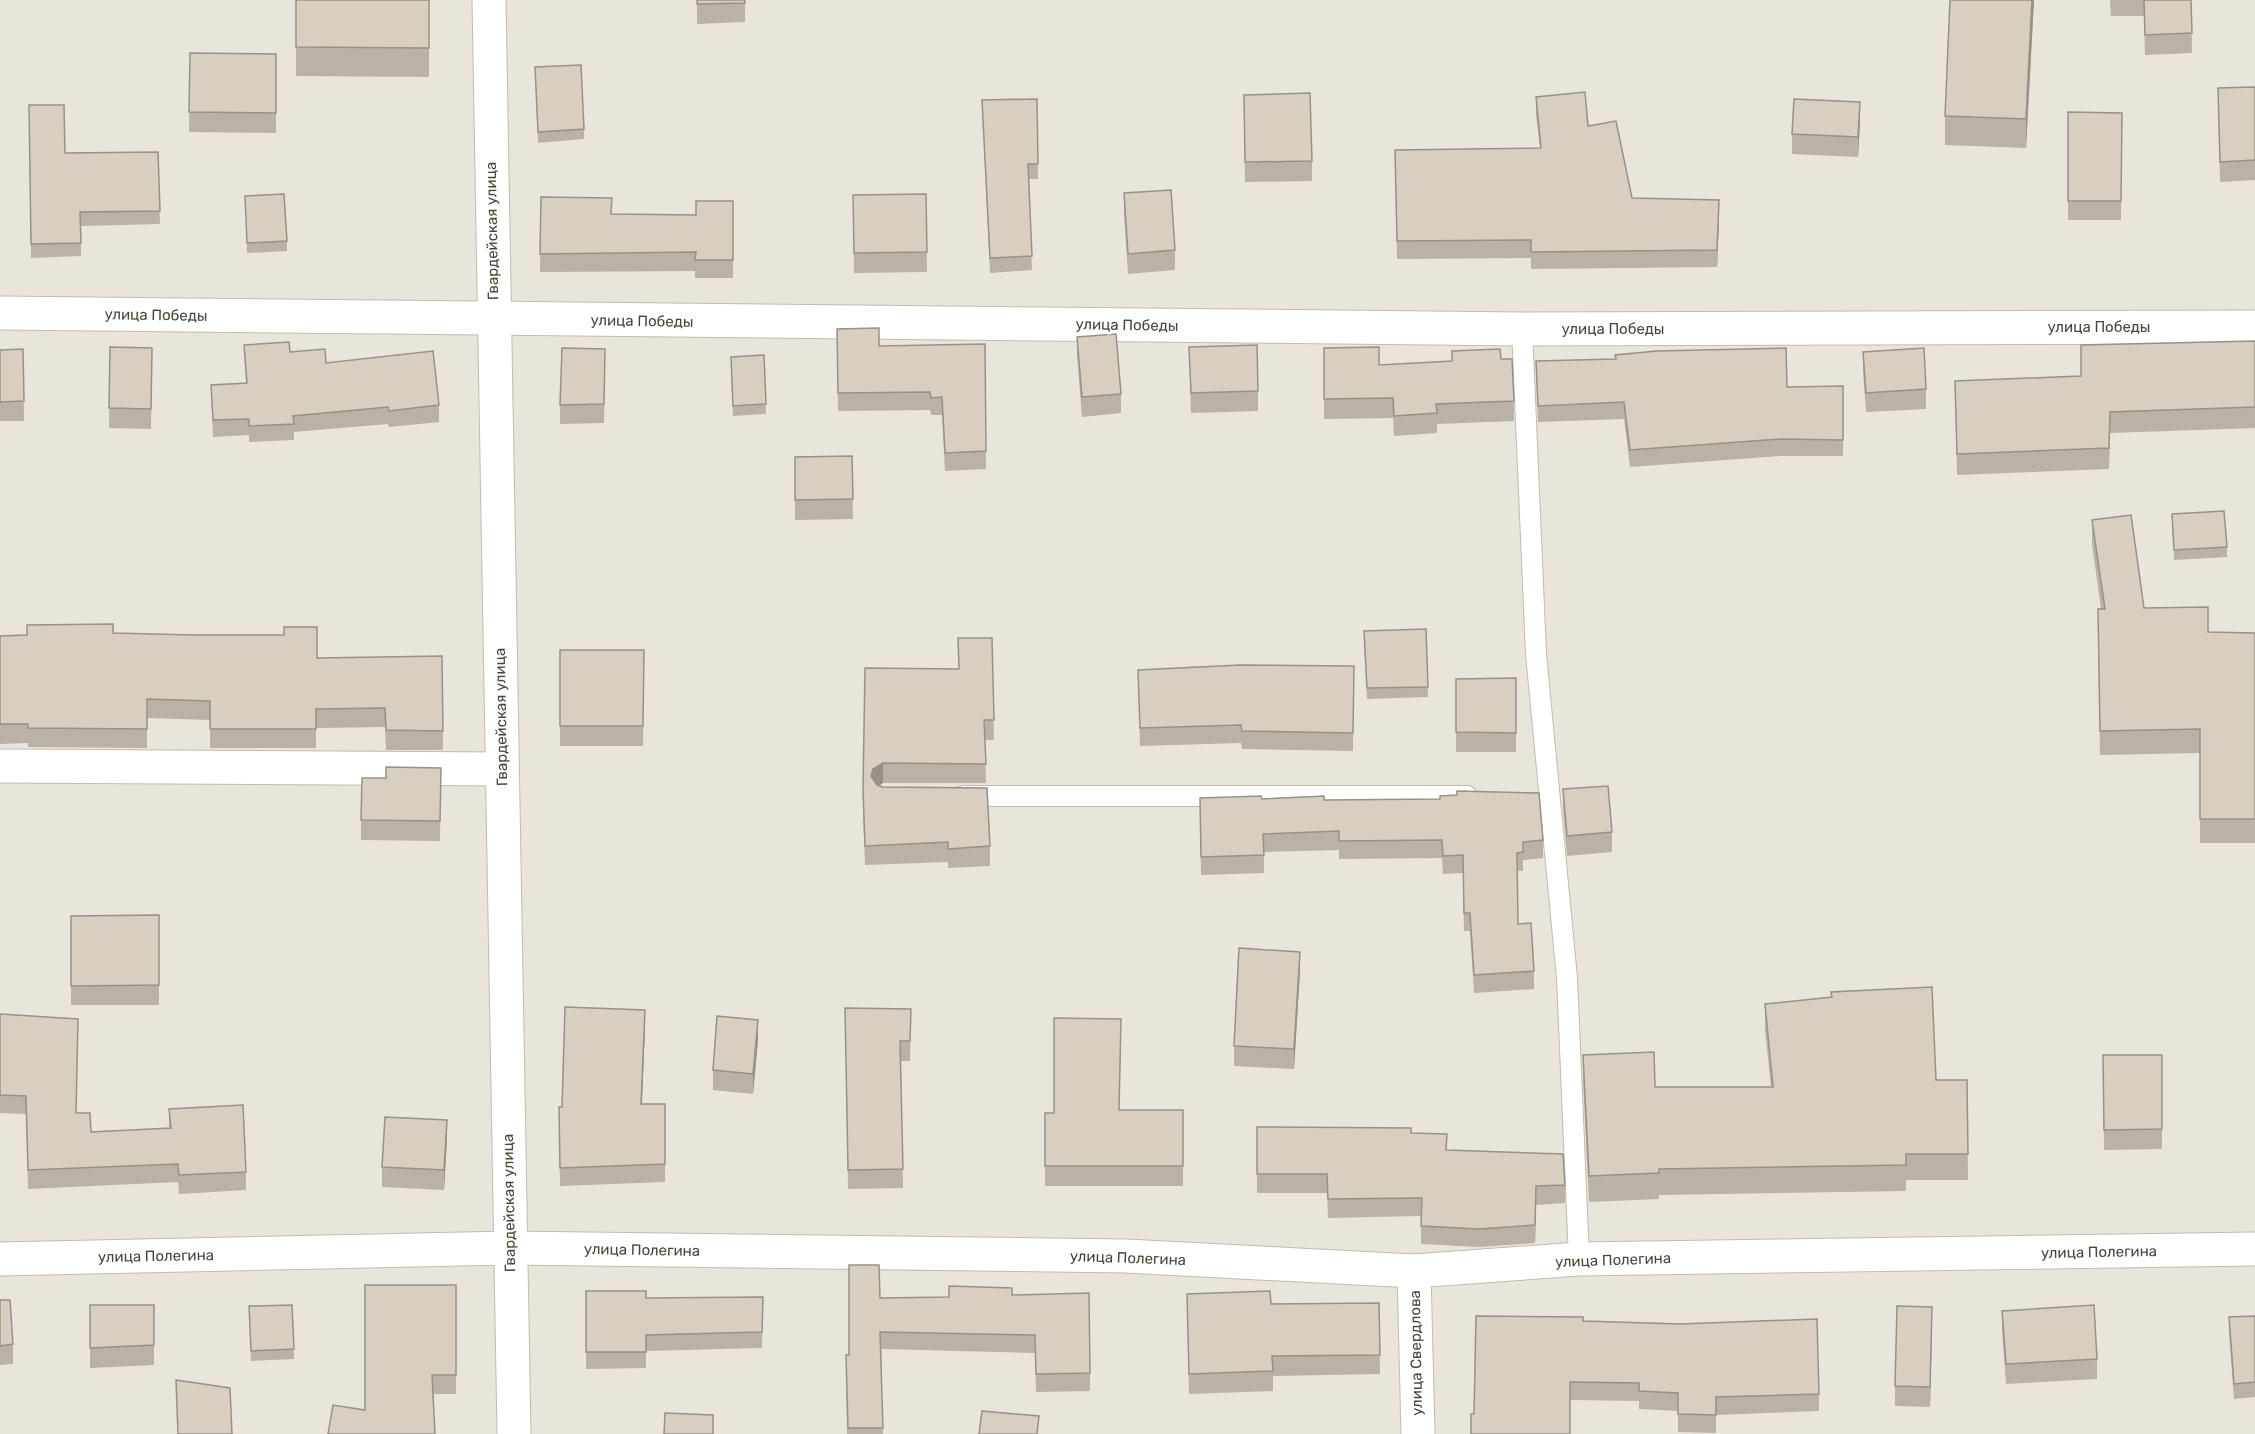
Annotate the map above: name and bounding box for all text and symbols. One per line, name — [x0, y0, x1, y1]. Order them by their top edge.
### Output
street label: Гвардейская улица — [482, 162, 502, 300]
street label: улица Победы — [104, 305, 208, 325]
street label: улица Победы — [590, 311, 694, 331]
street label: улица Победы — [1075, 315, 1179, 335]
street label: улица Победы — [2048, 318, 2150, 336]
street label: улица Победы — [1562, 320, 1664, 338]
street label: Гвардейская улица — [491, 648, 511, 786]
street label: Гвардейская улица — [499, 1134, 519, 1272]
street label: улица Полегина — [584, 1240, 700, 1260]
street label: улица Полегина — [2041, 1242, 2157, 1262]
street label: улица Полегина — [98, 1246, 214, 1266]
street label: улица Полегина — [1070, 1247, 1186, 1269]
street label: улица Полегина — [1555, 1249, 1671, 1271]
street label: улица Свердлова — [1406, 1290, 1426, 1416]

